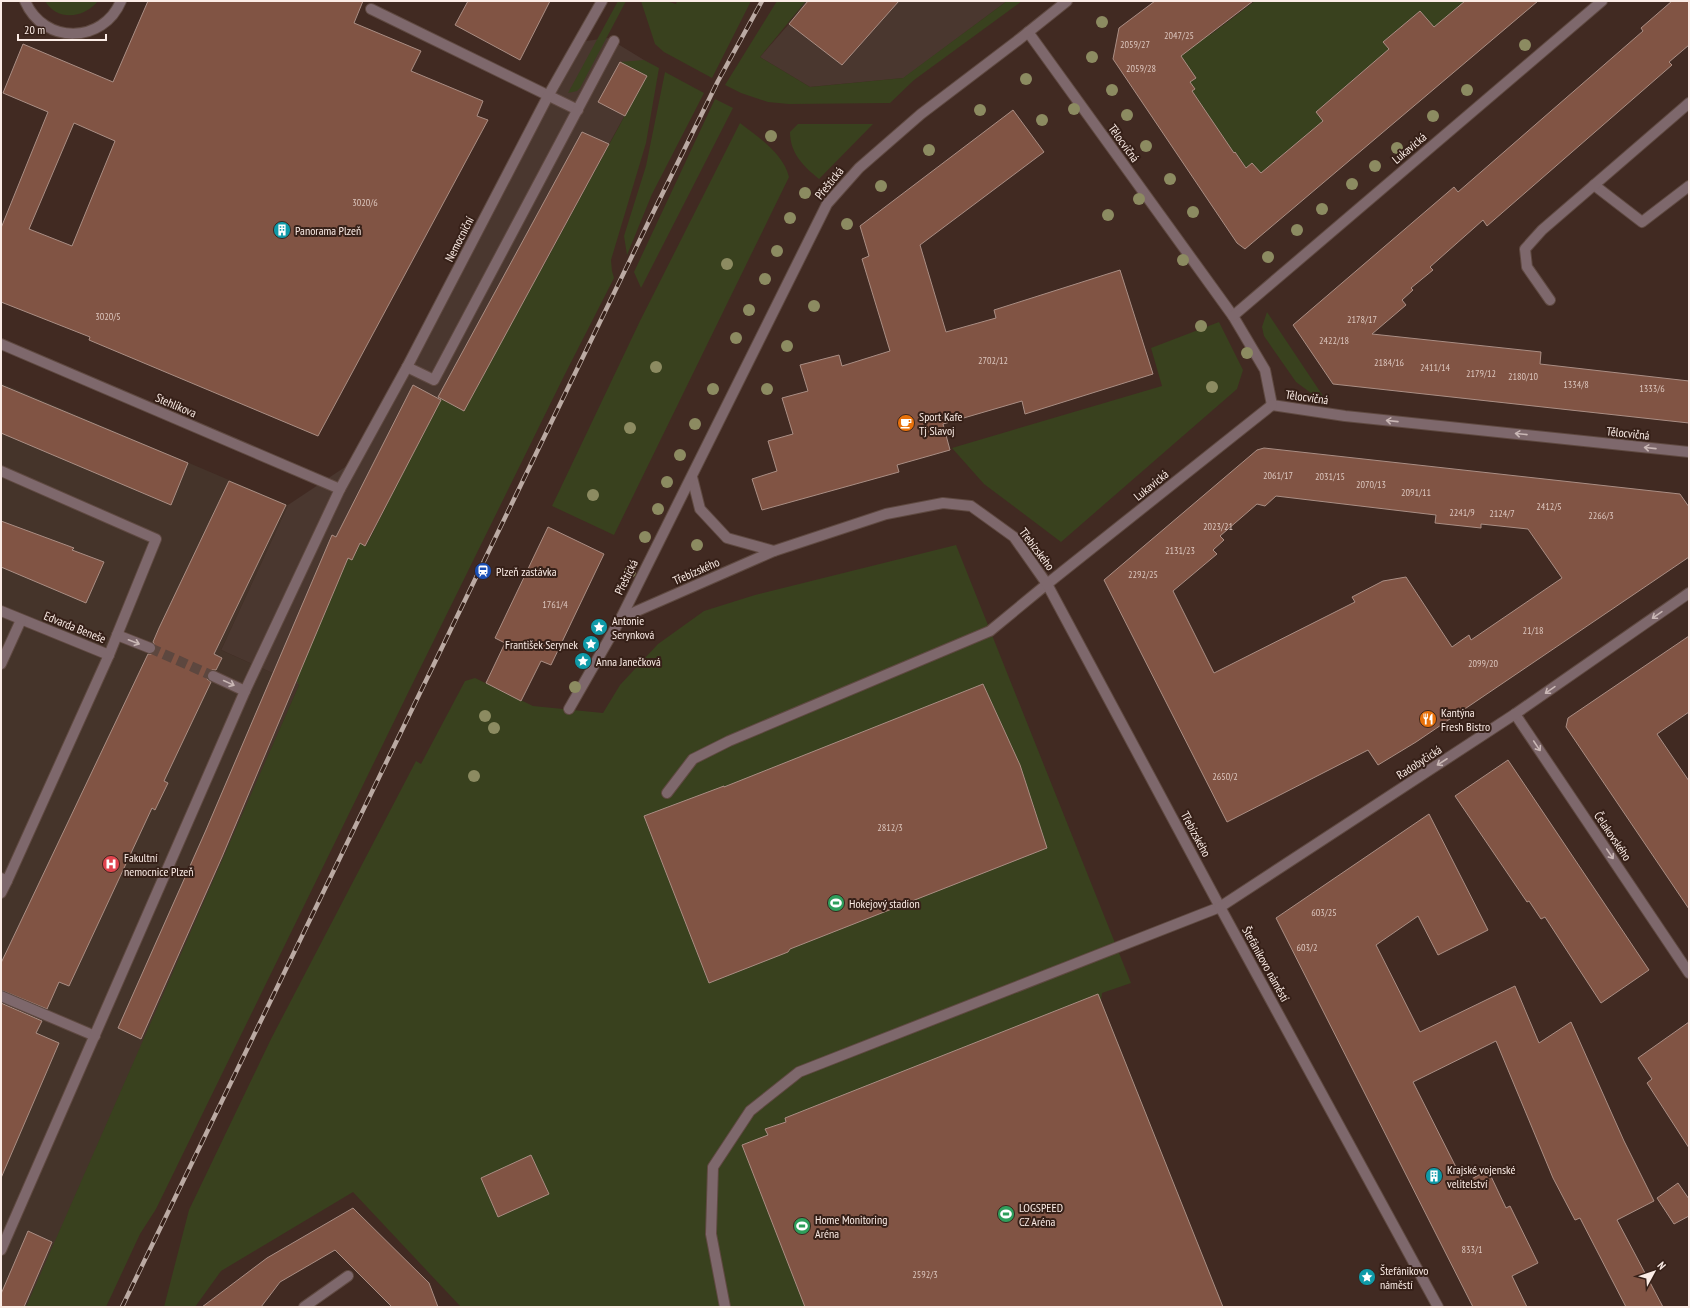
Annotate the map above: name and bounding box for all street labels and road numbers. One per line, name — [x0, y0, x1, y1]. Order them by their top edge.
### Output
street label: Tělocvičná — [1105, 121, 1143, 165]
street label: Lukavická — [1389, 129, 1429, 167]
street label: Přeštická — [811, 164, 847, 202]
street label: Nemocniční — [441, 214, 477, 264]
street label: Tělocvičná — [1285, 387, 1330, 407]
street label: Stehlíkova — [153, 390, 199, 420]
street label: Tělocvičná — [1606, 423, 1650, 443]
street label: Lukavická — [1131, 466, 1172, 504]
street label: Třebízského — [1016, 525, 1058, 573]
street label: Třebízského — [670, 554, 722, 588]
street label: Přeštická — [611, 557, 641, 597]
street label: Edvarda Beneše — [42, 608, 108, 646]
street label: Radobyčická — [1393, 742, 1445, 782]
street label: Třebízského — [1178, 809, 1214, 859]
street label: Čelakovského — [1591, 809, 1635, 863]
street label: Štefánikovo náměstí — [1239, 924, 1293, 1005]

